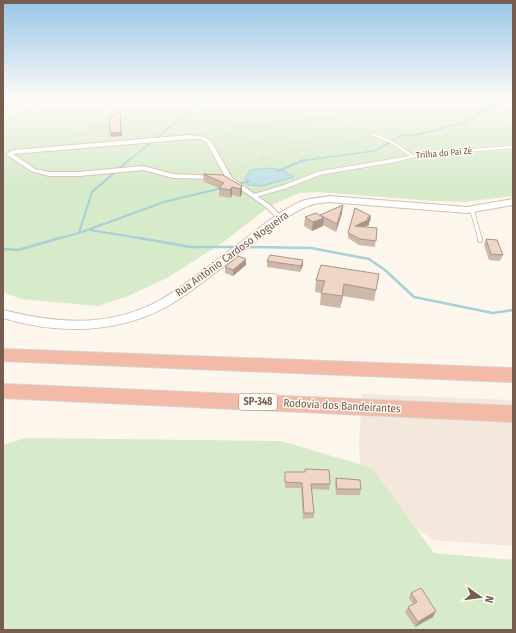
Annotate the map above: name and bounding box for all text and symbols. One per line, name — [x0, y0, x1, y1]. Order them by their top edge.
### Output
street label: Trilha do Pai Zé — [416, 146, 473, 160]
street label: Rua Antônio Cardoso Nogueira — [173, 208, 291, 300]
road number: SP-348 — [239, 394, 277, 410]
street label: Rodovia dos Bandeirantes — [283, 396, 401, 416]
north arrow — [460, 577, 500, 617]
text: N — [482, 595, 496, 604]

